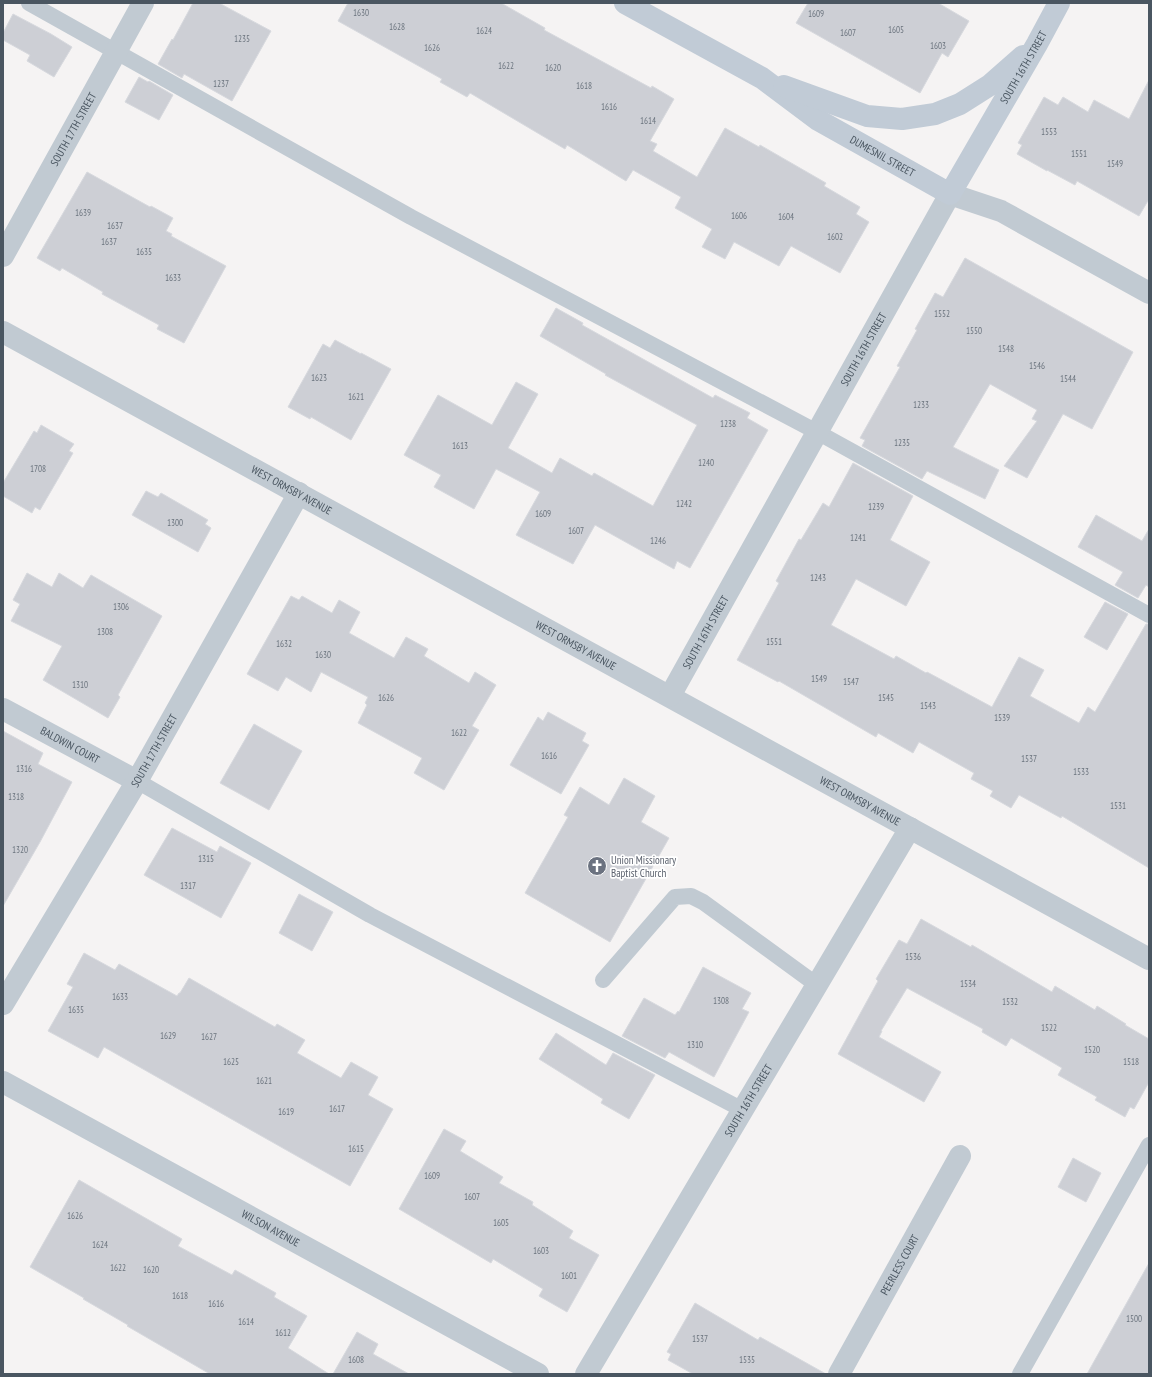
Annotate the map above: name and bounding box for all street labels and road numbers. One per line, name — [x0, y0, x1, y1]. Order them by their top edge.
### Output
street label: SOUTH 16TH STREET — [997, 28, 1050, 106]
street label: SOUTH 17TH STREET — [47, 90, 99, 168]
street label: DUMESNIL STREET — [847, 132, 917, 180]
street label: SOUTH 16TH STREET — [837, 310, 890, 389]
street label: WEST ORMSBY AVENUE — [249, 462, 335, 518]
street label: SOUTH 16TH STREET — [679, 593, 732, 671]
street label: WEST ORMSBY AVENUE — [533, 618, 619, 673]
street label: SOUTH 17TH STREET — [128, 711, 180, 790]
street label: BALDWIN COURT — [38, 723, 102, 767]
street label: WEST ORMSBY AVENUE — [817, 773, 903, 829]
street label: SOUTH 16TH STREET — [721, 1062, 775, 1139]
street label: WILSON AVENUE — [239, 1207, 303, 1250]
street label: PEERLESS COURT — [877, 1232, 922, 1297]

